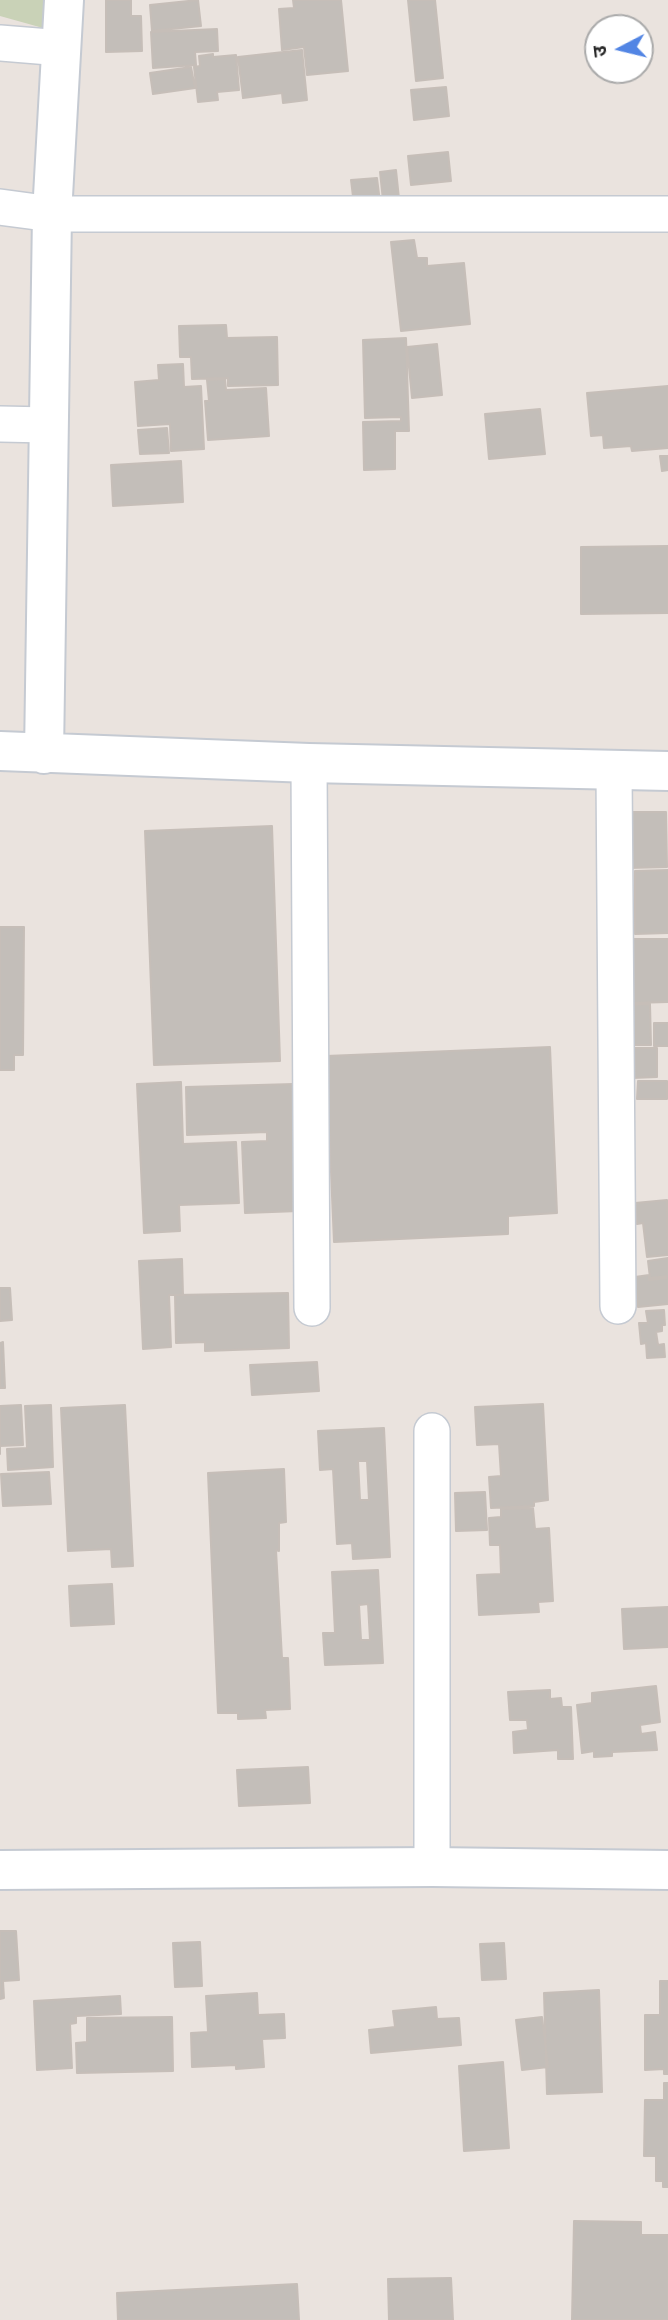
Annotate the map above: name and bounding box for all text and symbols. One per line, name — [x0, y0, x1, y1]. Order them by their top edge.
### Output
north arrow — [584, 14, 654, 84]
text: उ — [587, 44, 613, 58]

